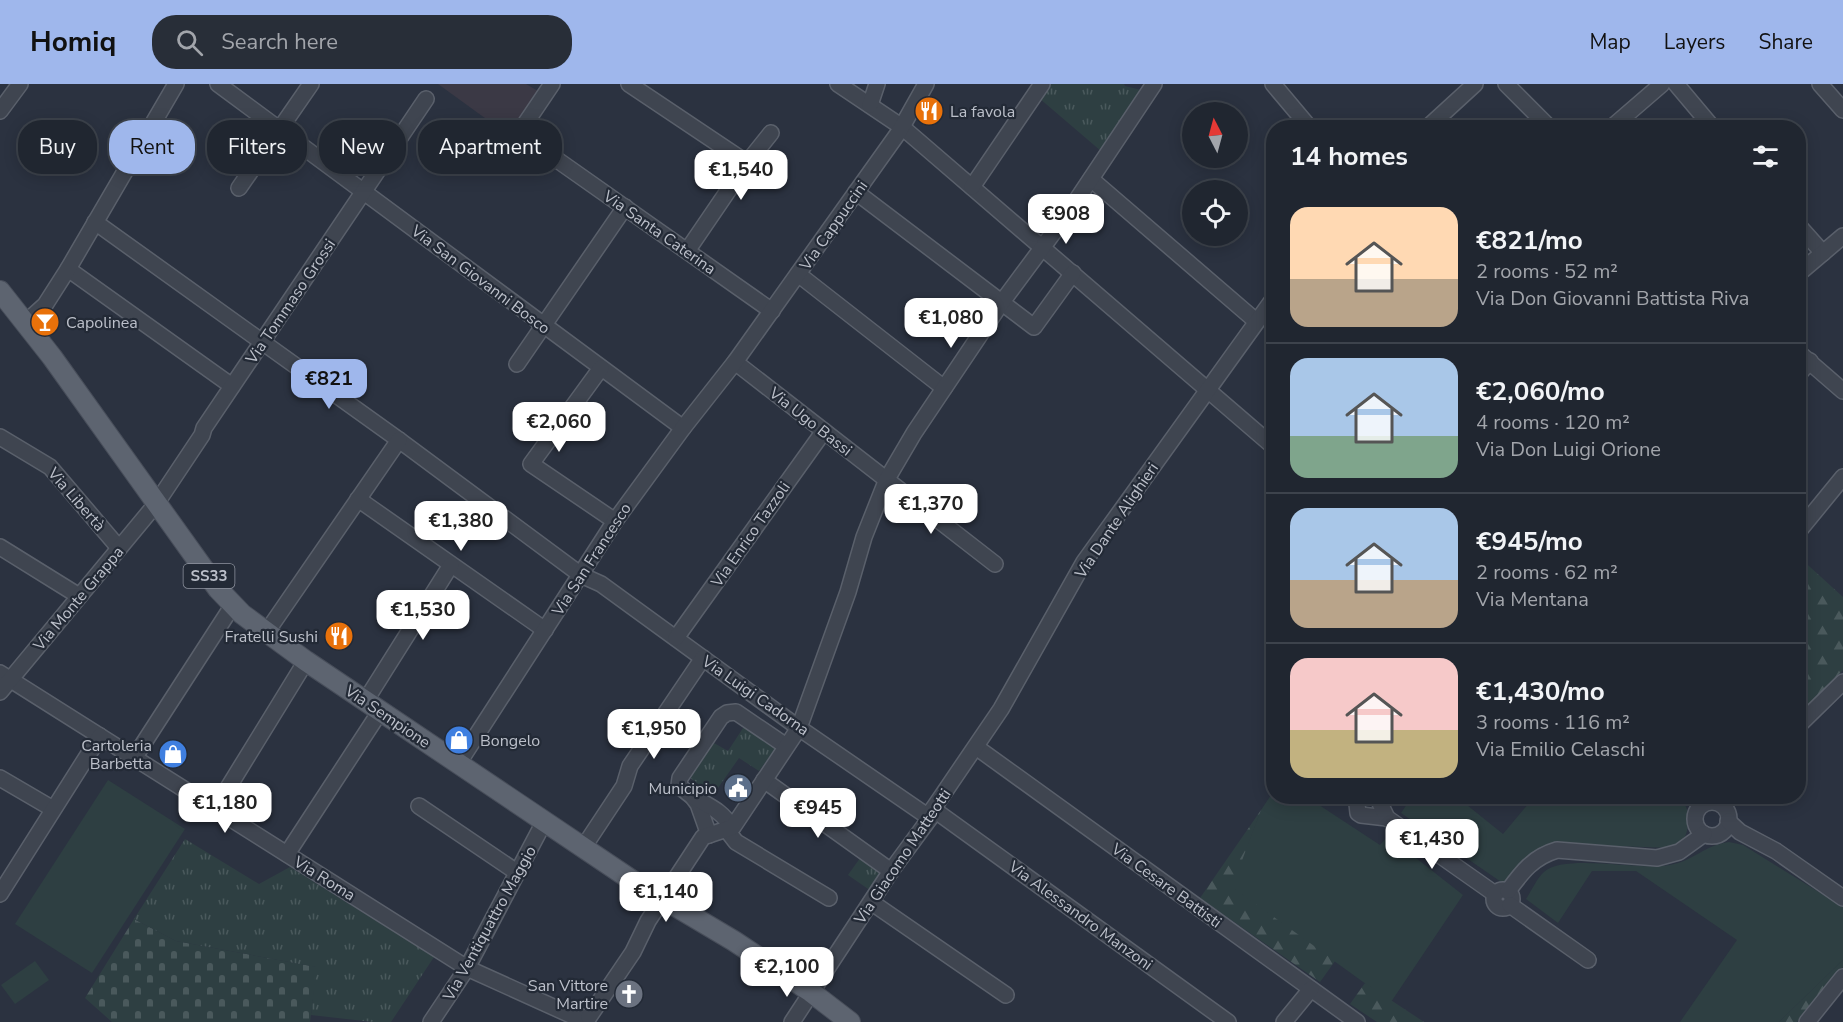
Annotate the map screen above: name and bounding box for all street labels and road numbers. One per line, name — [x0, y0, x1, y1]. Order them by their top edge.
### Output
street label: Via Cappuccini — [794, 176, 873, 276]
street label: Via Santa Caterina — [598, 185, 720, 280]
street label: Via San Giovanni Bosco — [405, 220, 555, 340]
street label: Via Tommaso Grossi — [240, 235, 341, 369]
street label: Via Ugo Bassi — [764, 382, 856, 461]
street label: Via Dante Alighieri — [1069, 458, 1164, 584]
street label: Via Libertà — [42, 462, 110, 536]
street label: Via Enrico Tazzoli — [706, 477, 795, 593]
street label: Via San Francesco — [547, 499, 637, 621]
street label: Via Monte Grappa — [28, 542, 129, 656]
road number: SS33 — [184, 564, 234, 588]
street label: Via Luigi Cadorna — [697, 650, 813, 741]
street label: Via Sempione — [339, 679, 435, 754]
street label: Via Giacomo Matteotti — [849, 784, 956, 929]
street label: Via Cesare Battisti — [1106, 838, 1226, 933]
street label: Via Ventiquattro Maggio — [438, 842, 542, 1006]
street label: Via Roma — [289, 851, 360, 906]
street label: Via Alessandro Manzoni — [1003, 855, 1157, 976]

